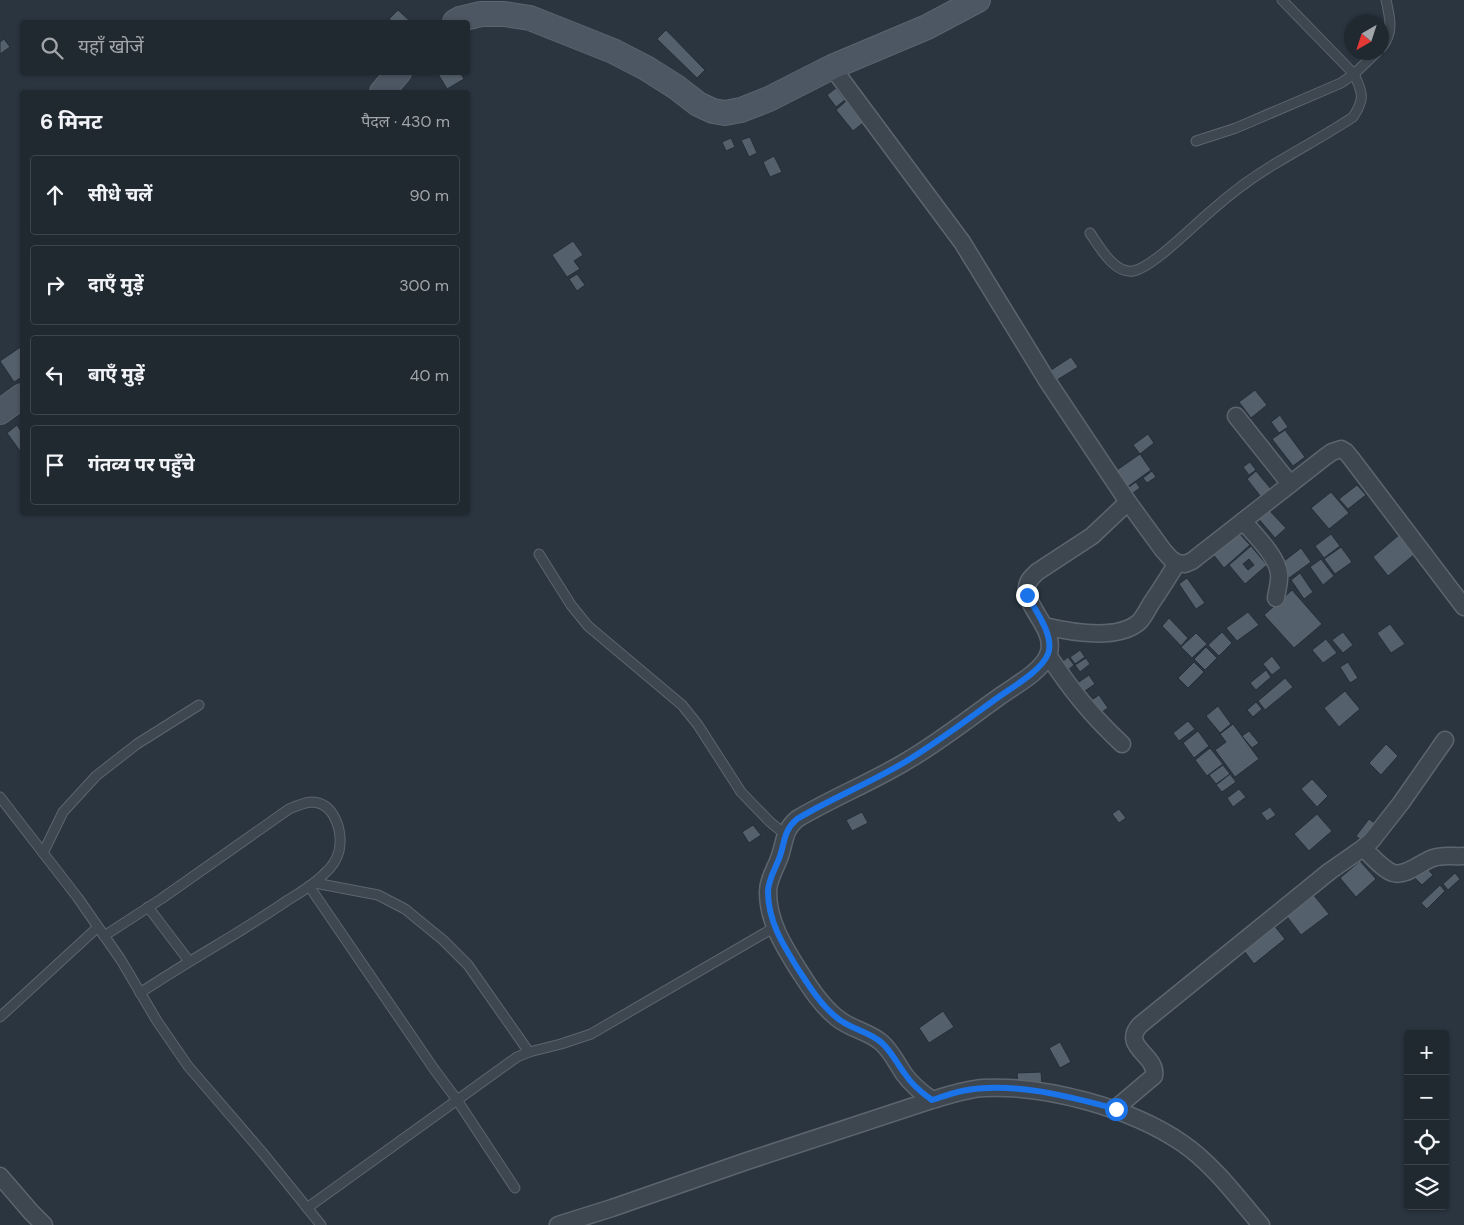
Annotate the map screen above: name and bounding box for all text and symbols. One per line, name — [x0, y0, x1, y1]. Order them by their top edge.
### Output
north arrow — [1344, 15, 1389, 60]
search box — [20, 20, 470, 75]
icon: search — [38, 34, 66, 62]
text: यहाँ खोजें — [78, 34, 144, 59]
text: 6 मिनट — [40, 108, 102, 136]
text: पैदल · 430 m — [361, 111, 450, 132]
icon: ahead — [41, 181, 69, 209]
text: सीधे चलें — [88, 182, 152, 207]
text: 90 m — [409, 185, 449, 206]
icon: right — [41, 271, 69, 299]
text: दाएँ मुड़ें — [88, 272, 143, 297]
text: 300 m — [399, 275, 449, 296]
icon: left — [41, 361, 69, 389]
text: बाएँ मुड़ें — [88, 362, 145, 387]
text: 40 m — [410, 365, 449, 386]
icon: arrive — [41, 451, 69, 479]
text: गंतव्य पर पहुँचे — [88, 452, 195, 477]
route end — [1016, 584, 1039, 607]
map controls — [1404, 1030, 1449, 1210]
button: + — [1404, 1030, 1449, 1075]
button: − — [1404, 1075, 1449, 1120]
route start — [1105, 1098, 1128, 1121]
button: locate — [1404, 1120, 1449, 1165]
button: layers — [1404, 1165, 1449, 1210]

